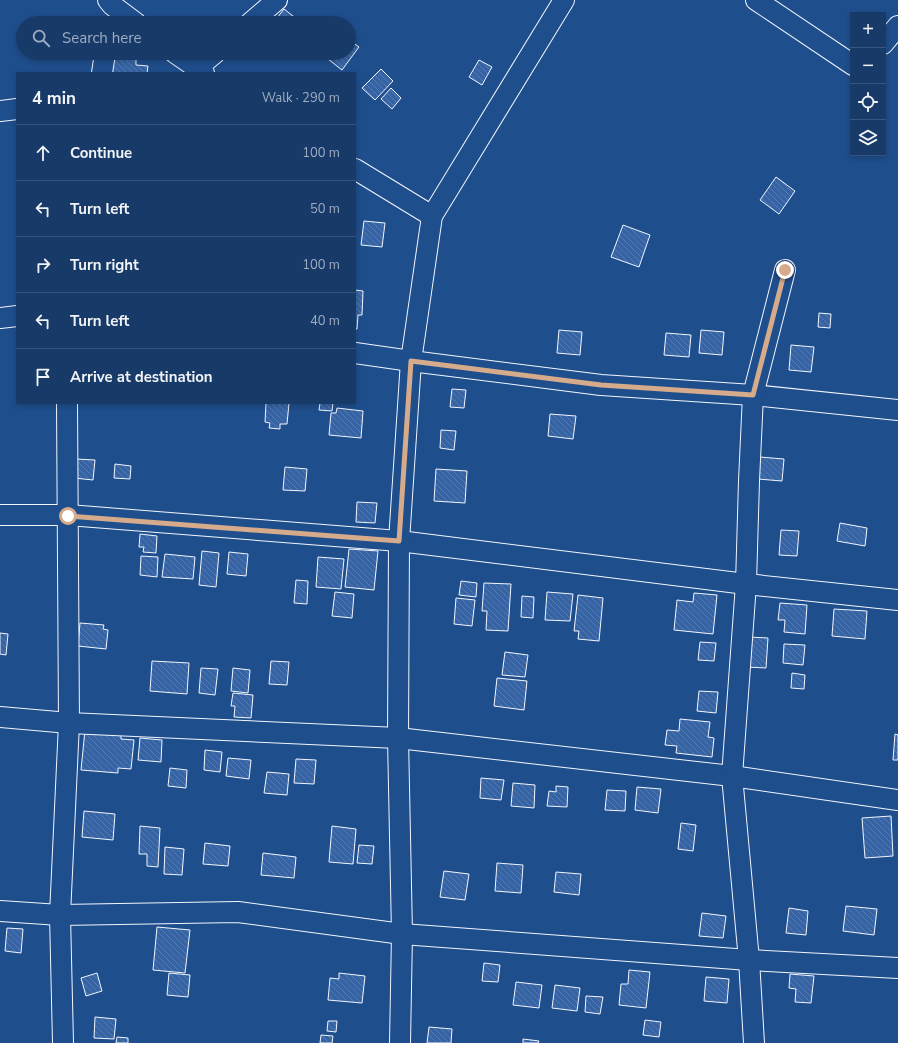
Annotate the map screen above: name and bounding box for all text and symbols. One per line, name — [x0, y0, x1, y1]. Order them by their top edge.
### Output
map controls — [850, 12, 886, 156]
button: + — [850, 12, 886, 48]
search box — [16, 16, 356, 60]
icon: search — [30, 27, 52, 49]
text: Search here — [62, 28, 142, 48]
button: − — [850, 48, 886, 84]
button: locate — [850, 84, 886, 120]
text: 4 min — [32, 87, 76, 110]
text: Walk · 290 m — [262, 89, 340, 107]
button: layers — [850, 120, 886, 156]
icon: ahead — [32, 142, 54, 164]
text: Continue — [70, 143, 132, 163]
text: 100 m — [302, 144, 340, 162]
icon: left — [32, 198, 54, 220]
text: Turn left — [70, 199, 129, 219]
text: 50 m — [310, 200, 340, 218]
icon: right — [32, 254, 54, 276]
text: Turn right — [70, 255, 139, 275]
text: 100 m — [302, 256, 340, 274]
route end — [776, 261, 794, 279]
icon: left — [32, 310, 54, 332]
text: Turn left — [70, 311, 129, 331]
text: 40 m — [310, 312, 340, 330]
icon: arrive — [32, 366, 54, 388]
text: Arrive at destination — [70, 367, 213, 387]
route start — [59, 507, 77, 525]

